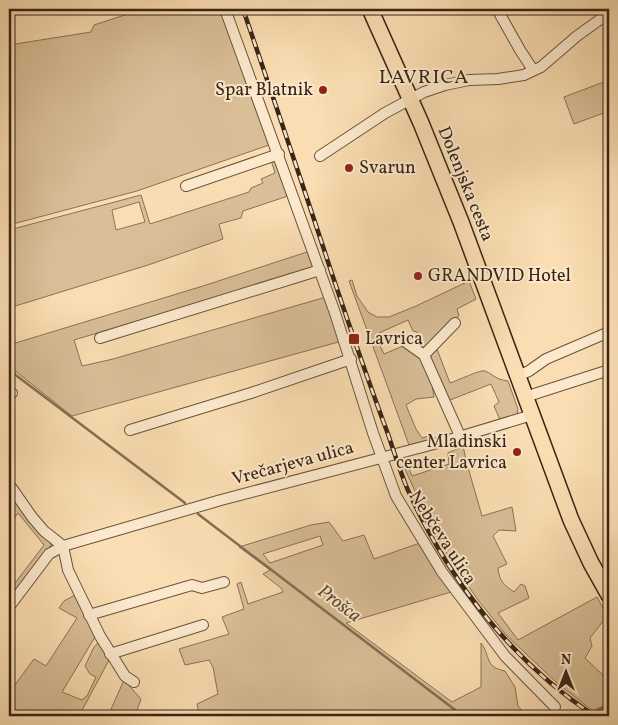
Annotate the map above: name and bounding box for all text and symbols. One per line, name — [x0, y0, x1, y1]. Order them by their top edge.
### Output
district label: LAVRICA — [379, 64, 469, 92]
place label: Spar Blatnik — [215, 78, 313, 103]
marker: Spar Blatnik — [317, 84, 329, 96]
street label: Dolenjska cesta — [431, 123, 499, 245]
place label: Svarun — [359, 156, 416, 181]
marker: Svarun — [343, 162, 355, 174]
place label: GRANDVID Hotel — [428, 264, 571, 289]
marker: GRANDVID Hotel — [412, 270, 424, 282]
place label: Lavrica — [365, 327, 423, 352]
marker: Lavrica — [347, 332, 361, 346]
place label: Mladinski center Lavrica — [396, 430, 507, 476]
street label: Vrečarjeva ulica — [229, 436, 357, 492]
marker: Mladinski center Lavrica — [511, 446, 523, 458]
street label: Nebčeva ulica — [402, 486, 482, 590]
water label: Prošca — [312, 579, 366, 629]
north arrow — [540, 648, 590, 698]
text: N — [561, 651, 571, 670]

